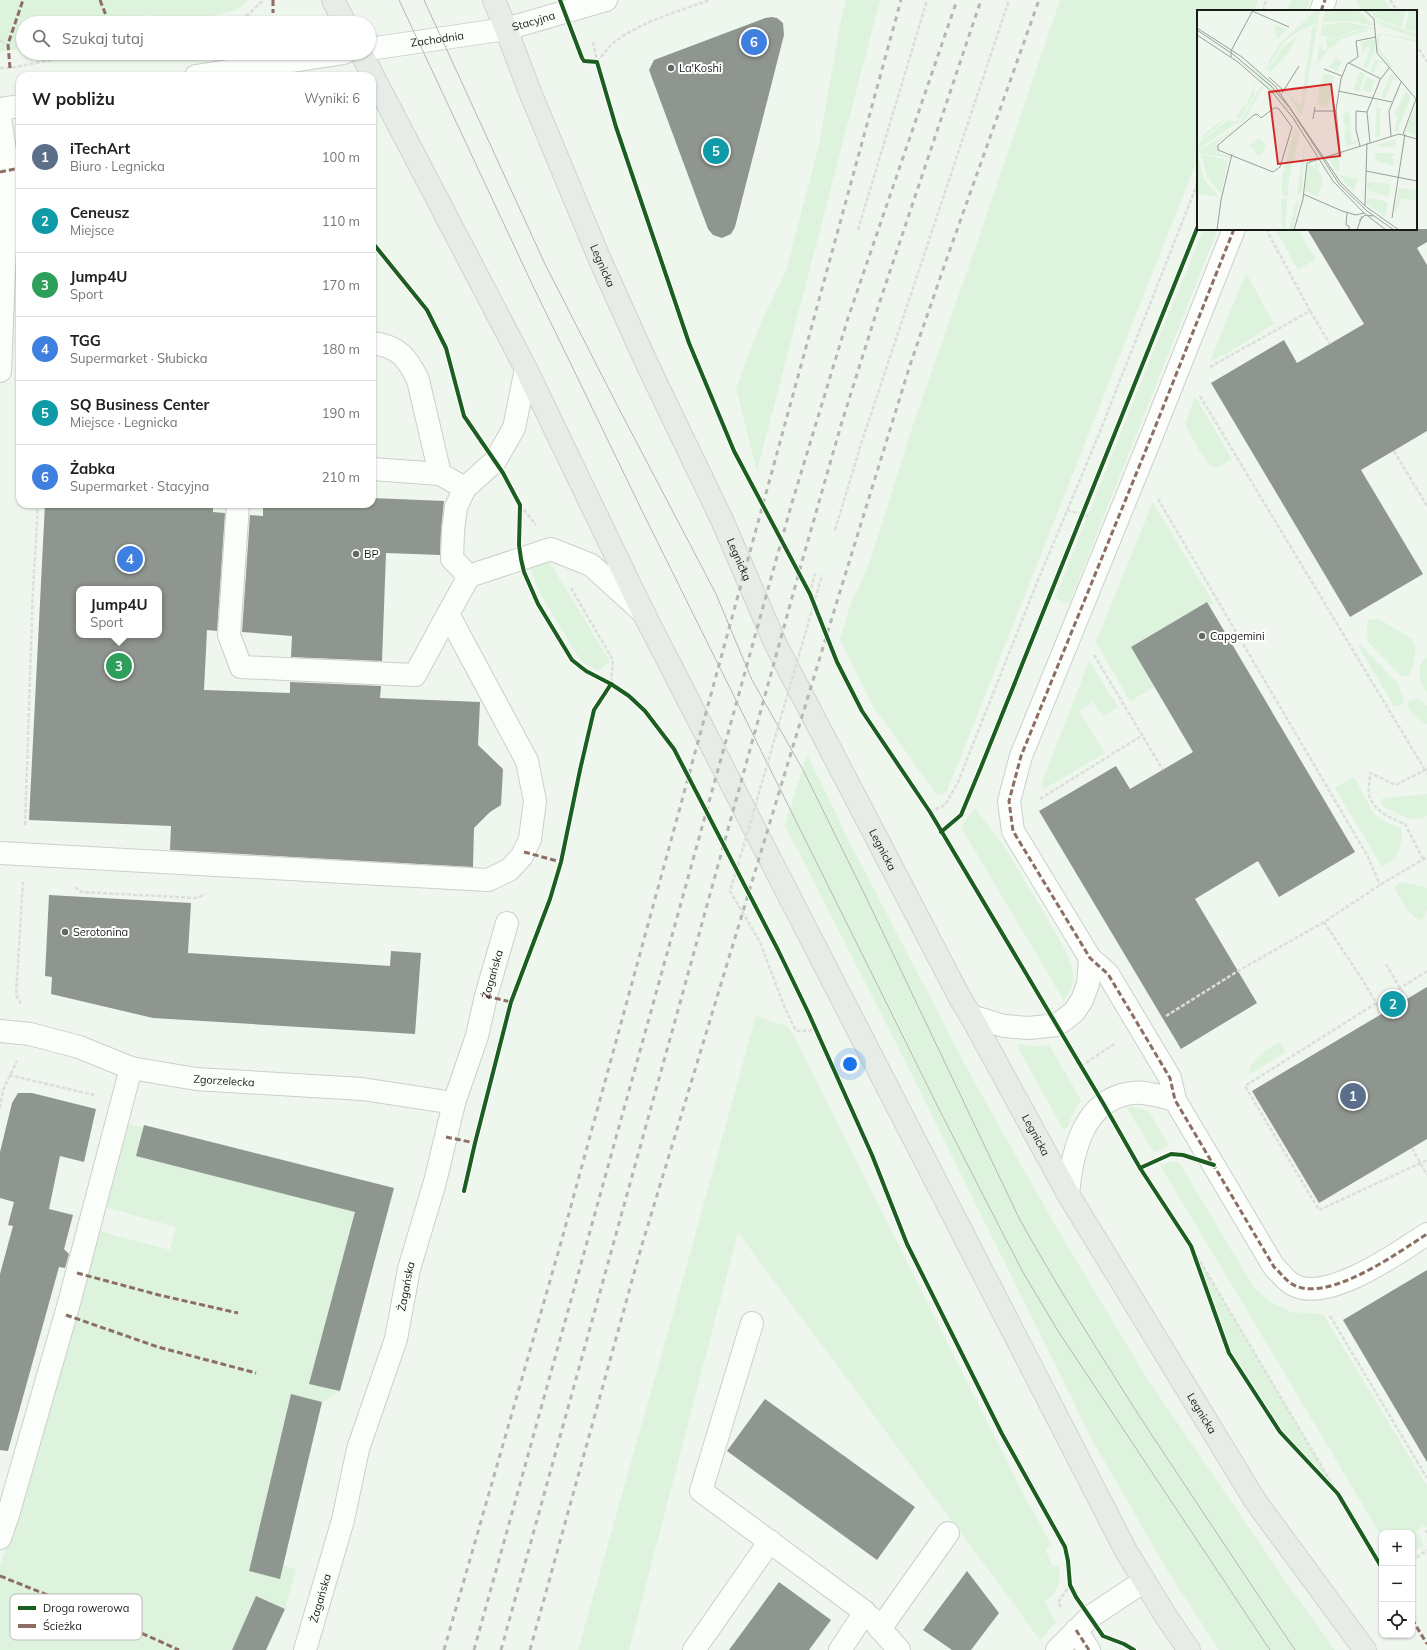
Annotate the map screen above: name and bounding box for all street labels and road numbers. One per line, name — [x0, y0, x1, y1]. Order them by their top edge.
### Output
street label: Stacyjna — [510, 8, 557, 34]
street label: Zachodnia — [410, 28, 465, 50]
street label: Legnicka — [587, 242, 618, 289]
street label: Legnicka — [724, 536, 754, 583]
street label: Legnicka — [866, 826, 899, 873]
street label: Żagańska — [479, 948, 506, 1001]
street label: Zgorzelecka — [193, 1072, 255, 1090]
street label: Legnicka — [1019, 1112, 1053, 1158]
street label: Żagańska — [394, 1260, 418, 1312]
street label: Legnicka — [1184, 1390, 1220, 1436]
street label: Żagańska — [306, 1572, 334, 1624]

